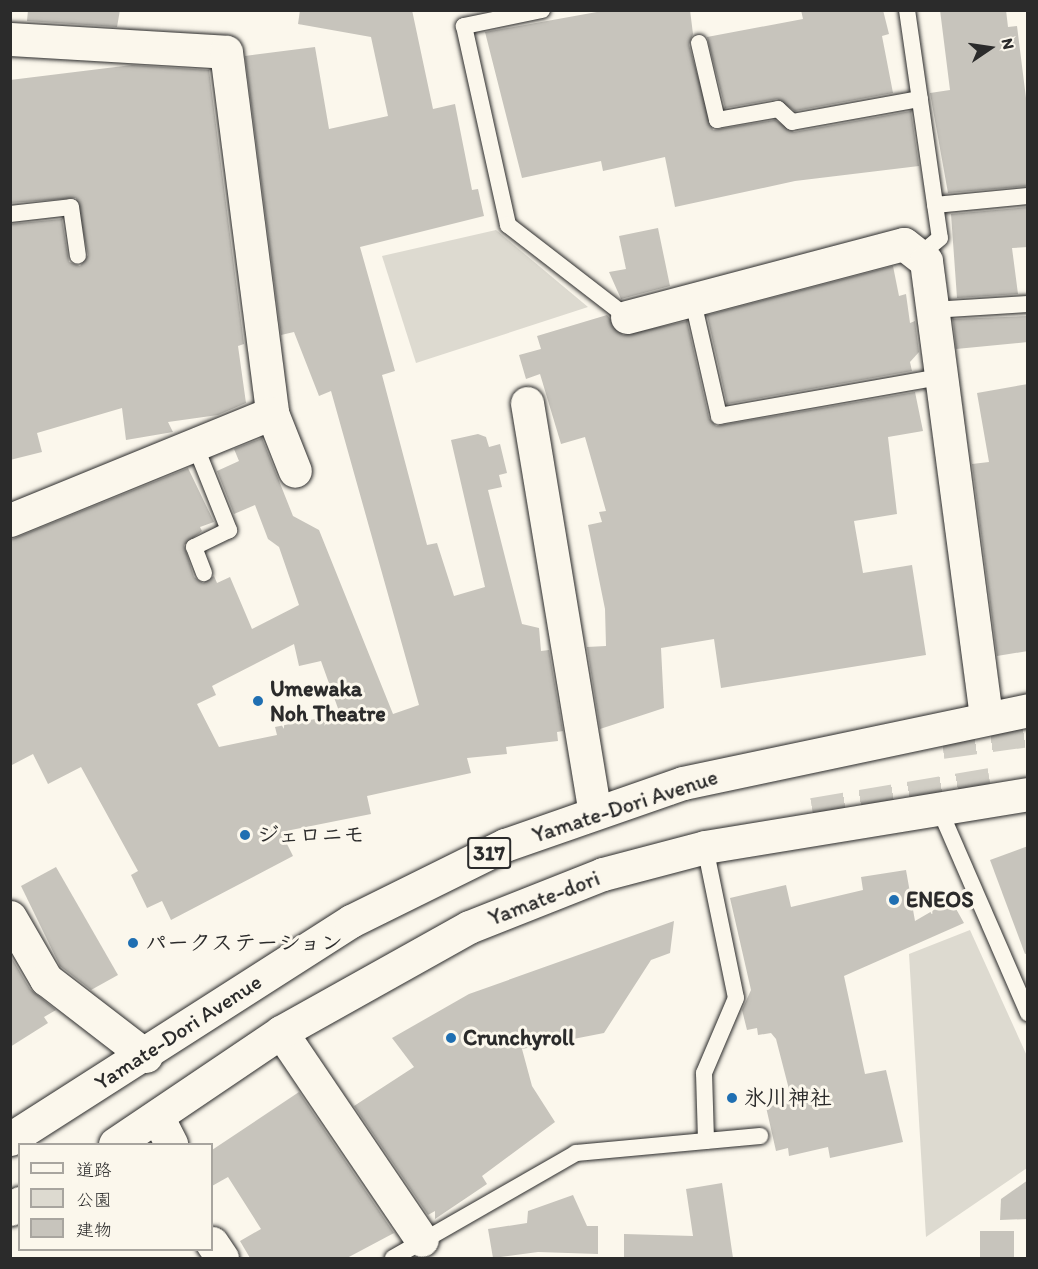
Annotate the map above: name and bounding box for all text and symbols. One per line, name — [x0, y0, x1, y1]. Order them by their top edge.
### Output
north arrow — [960, 18, 1020, 78]
text: N — [998, 36, 1018, 51]
place label: Umewaka Noh Theatre — [270, 675, 386, 726]
marker: Umewaka Noh Theatre — [251, 694, 265, 708]
street label: Yamate-Dori Avenue — [529, 764, 721, 848]
place label: ジェロニモ — [257, 822, 367, 848]
marker: ジェロニモ — [238, 828, 252, 842]
road number: 317 — [466, 835, 512, 871]
street label: Yamate-dori — [485, 865, 603, 931]
place label: ENEOS — [906, 887, 974, 913]
marker: ENEOS — [887, 893, 901, 907]
place label: パークステーション — [145, 930, 343, 956]
marker: パークステーション — [126, 936, 140, 950]
street label: Yamate-Dori Avenue — [90, 968, 266, 1096]
place label: Crunchyroll — [463, 1025, 574, 1051]
marker: Crunchyroll — [444, 1031, 458, 1045]
place label: 氷川神社 — [744, 1085, 832, 1111]
marker: 氷川神社 — [725, 1091, 739, 1105]
legend — [18, 1143, 213, 1251]
text: 道路 — [76, 1159, 112, 1181]
text: 公園 — [76, 1189, 112, 1211]
text: 建物 — [76, 1219, 112, 1241]

